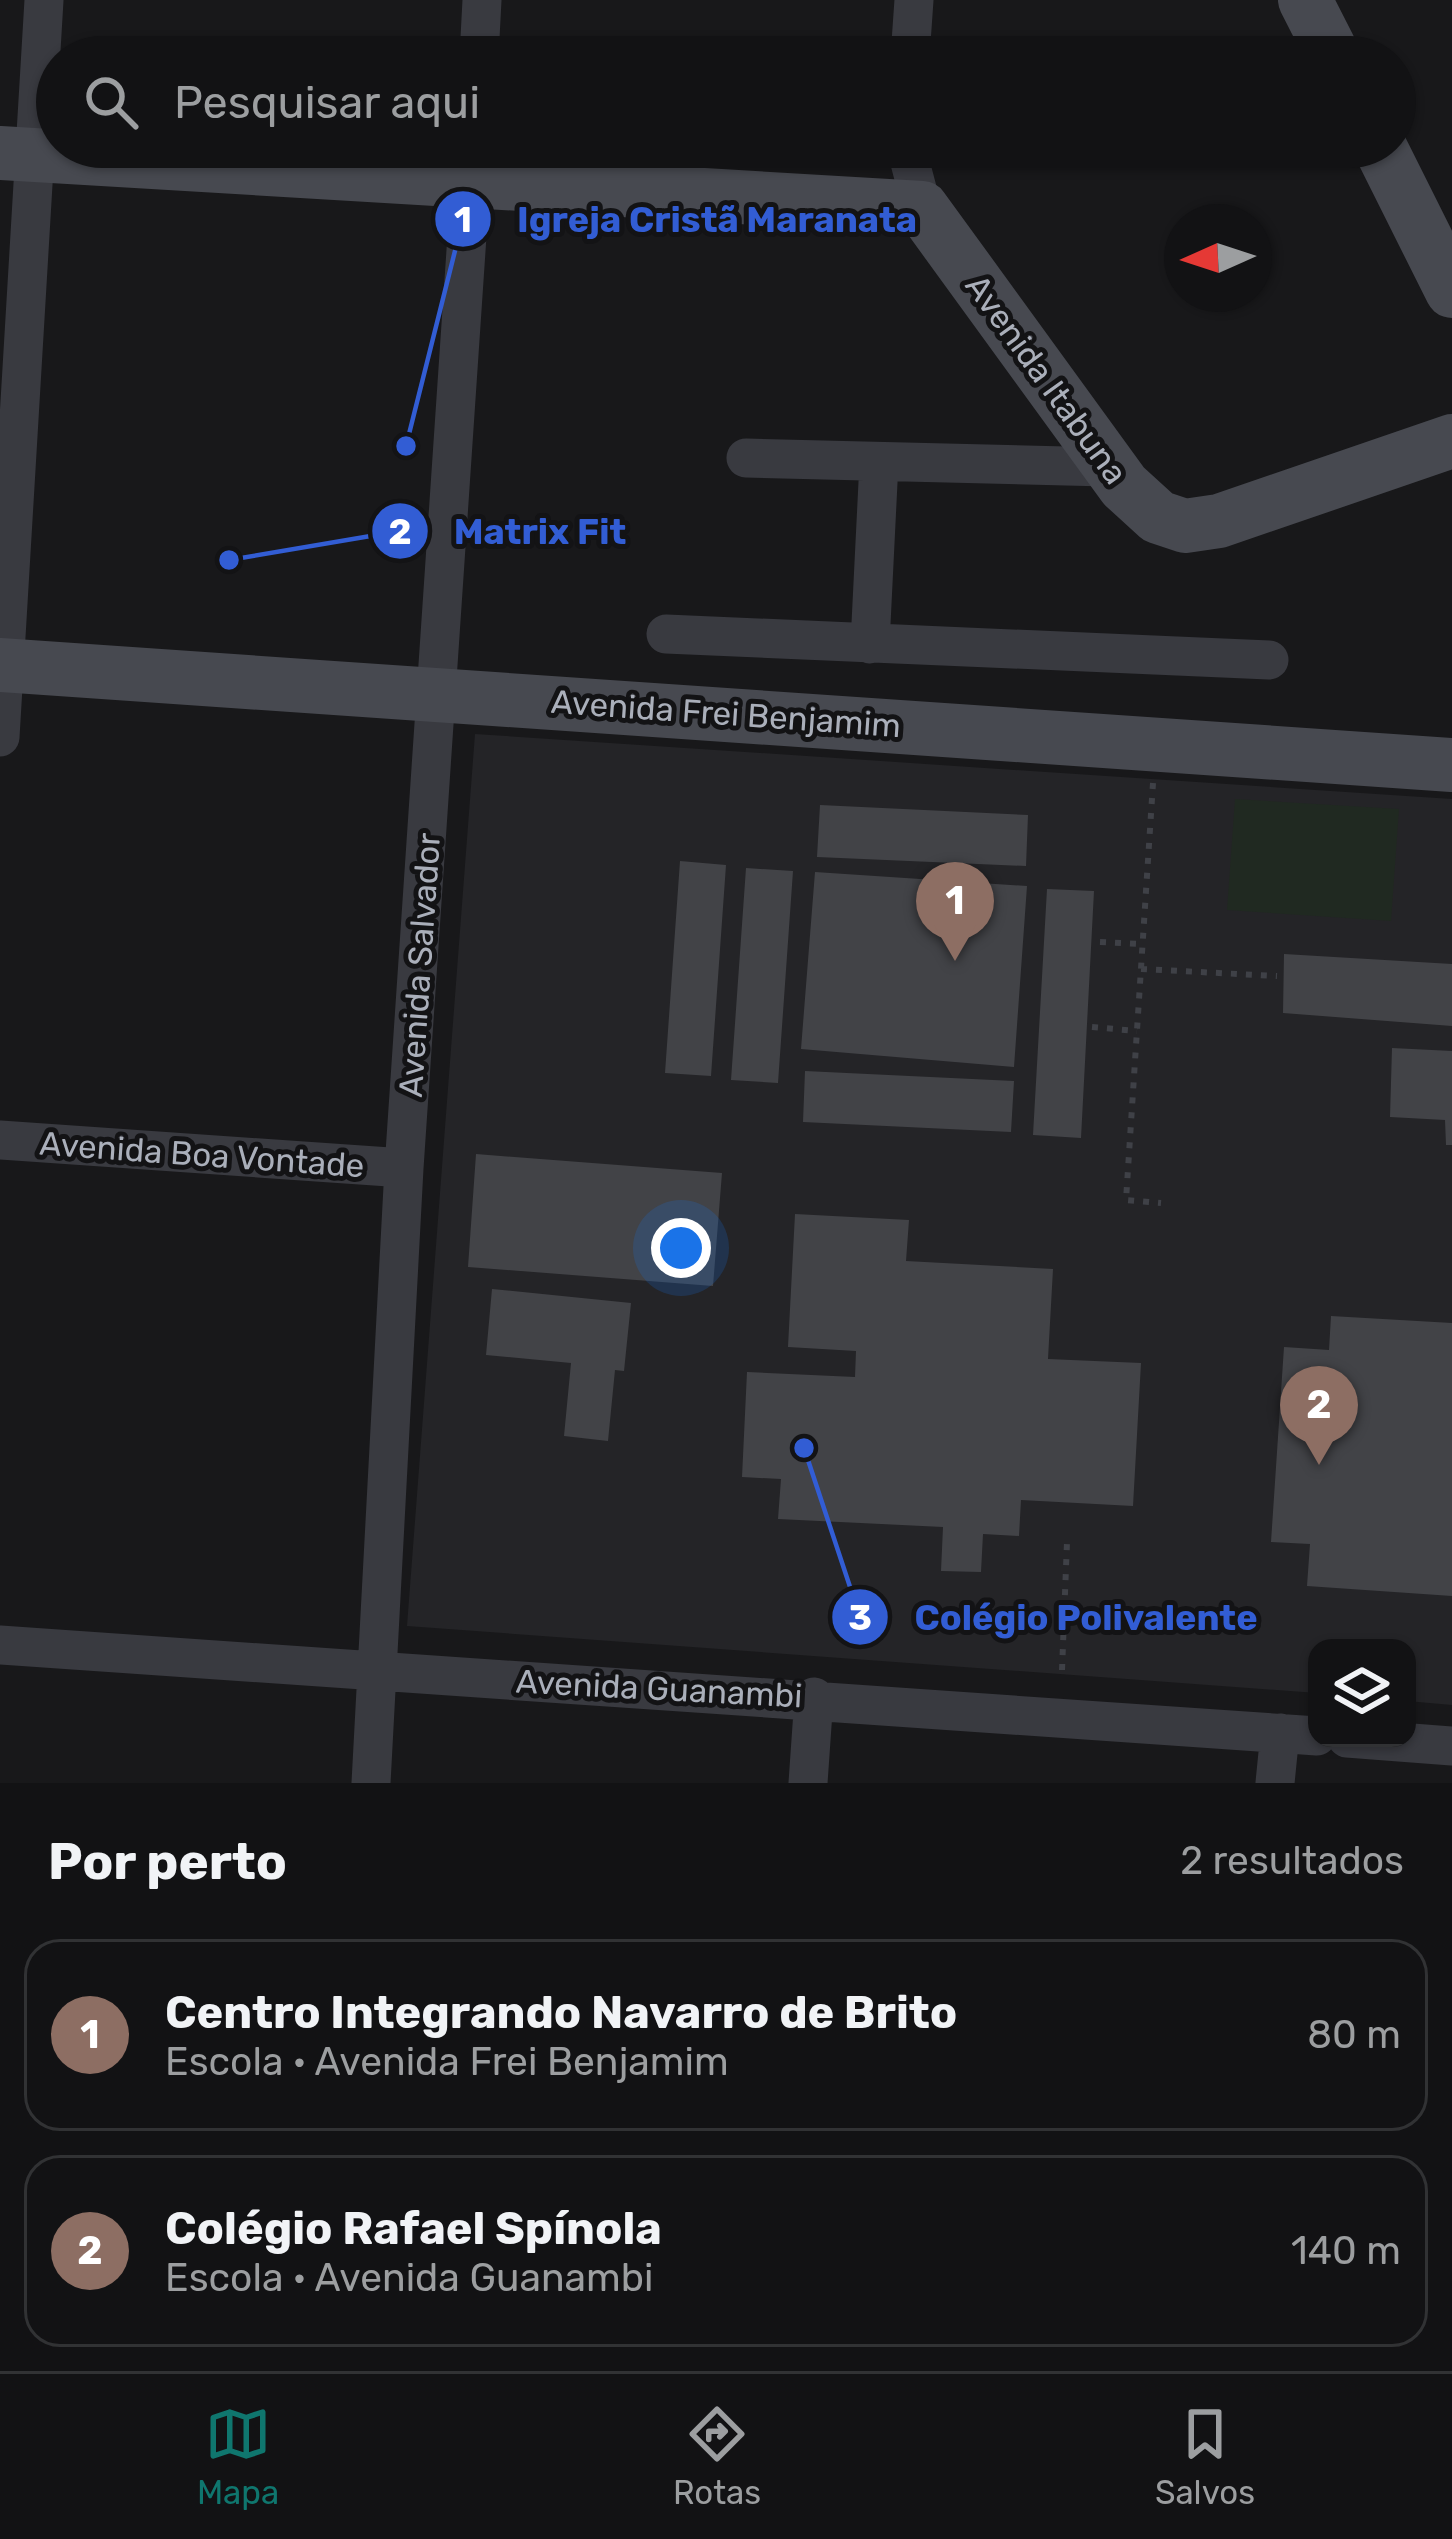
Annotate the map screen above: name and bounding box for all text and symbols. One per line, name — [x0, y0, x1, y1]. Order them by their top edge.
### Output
search box — [36, 36, 1416, 168]
icon: search — [78, 69, 144, 135]
text: Pesquisar aqui — [174, 76, 480, 129]
callout: Igreja Cristã Maranata — [433, 183, 941, 255]
text: 1 — [454, 198, 472, 241]
text: Igreja Cristã Maranata — [517, 198, 917, 241]
north arrow — [1164, 204, 1272, 312]
street label: Avenida Itabuna — [958, 267, 1136, 491]
callout: Matrix Fit — [370, 495, 650, 567]
text: 2 — [388, 510, 412, 553]
text: Matrix Fit — [454, 510, 626, 553]
street label: Avenida Frei Benjamim — [550, 682, 902, 745]
street label: Avenida Salvador — [391, 831, 448, 1099]
pin: 1 — [916, 862, 994, 961]
street label: Avenida Boa Vontade — [38, 1124, 366, 1185]
your location — [651, 1218, 711, 1278]
pin: 2 — [1280, 1366, 1358, 1465]
callout: Colégio Polivalente — [830, 1581, 1282, 1653]
text: 3 — [848, 1596, 872, 1639]
text: Colégio Polivalente — [914, 1596, 1258, 1639]
map controls — [1308, 1639, 1416, 1747]
button: layers — [1308, 1639, 1416, 1747]
street label: Avenida Guanambi — [515, 1662, 803, 1715]
text: Por perto — [48, 1831, 287, 1892]
text: 2 resultados — [1180, 1838, 1404, 1884]
text: Centro Integrando Navarro de Brito — [165, 1986, 957, 2039]
text: 1 — [80, 2012, 100, 2058]
text: 80 m — [1307, 2012, 1401, 2058]
text: Escola · Avenida Frei Benjamim — [165, 2039, 729, 2085]
text: Colégio Rafael Spínola — [165, 2202, 662, 2255]
text: 2 — [77, 2228, 103, 2274]
text: 140 m — [1291, 2228, 1401, 2274]
text: Escola · Avenida Guanambi — [165, 2255, 653, 2301]
tab: Mapa — [197, 2401, 279, 2512]
tab: Rotas — [673, 2401, 761, 2512]
tab: Salvos — [1155, 2401, 1255, 2512]

